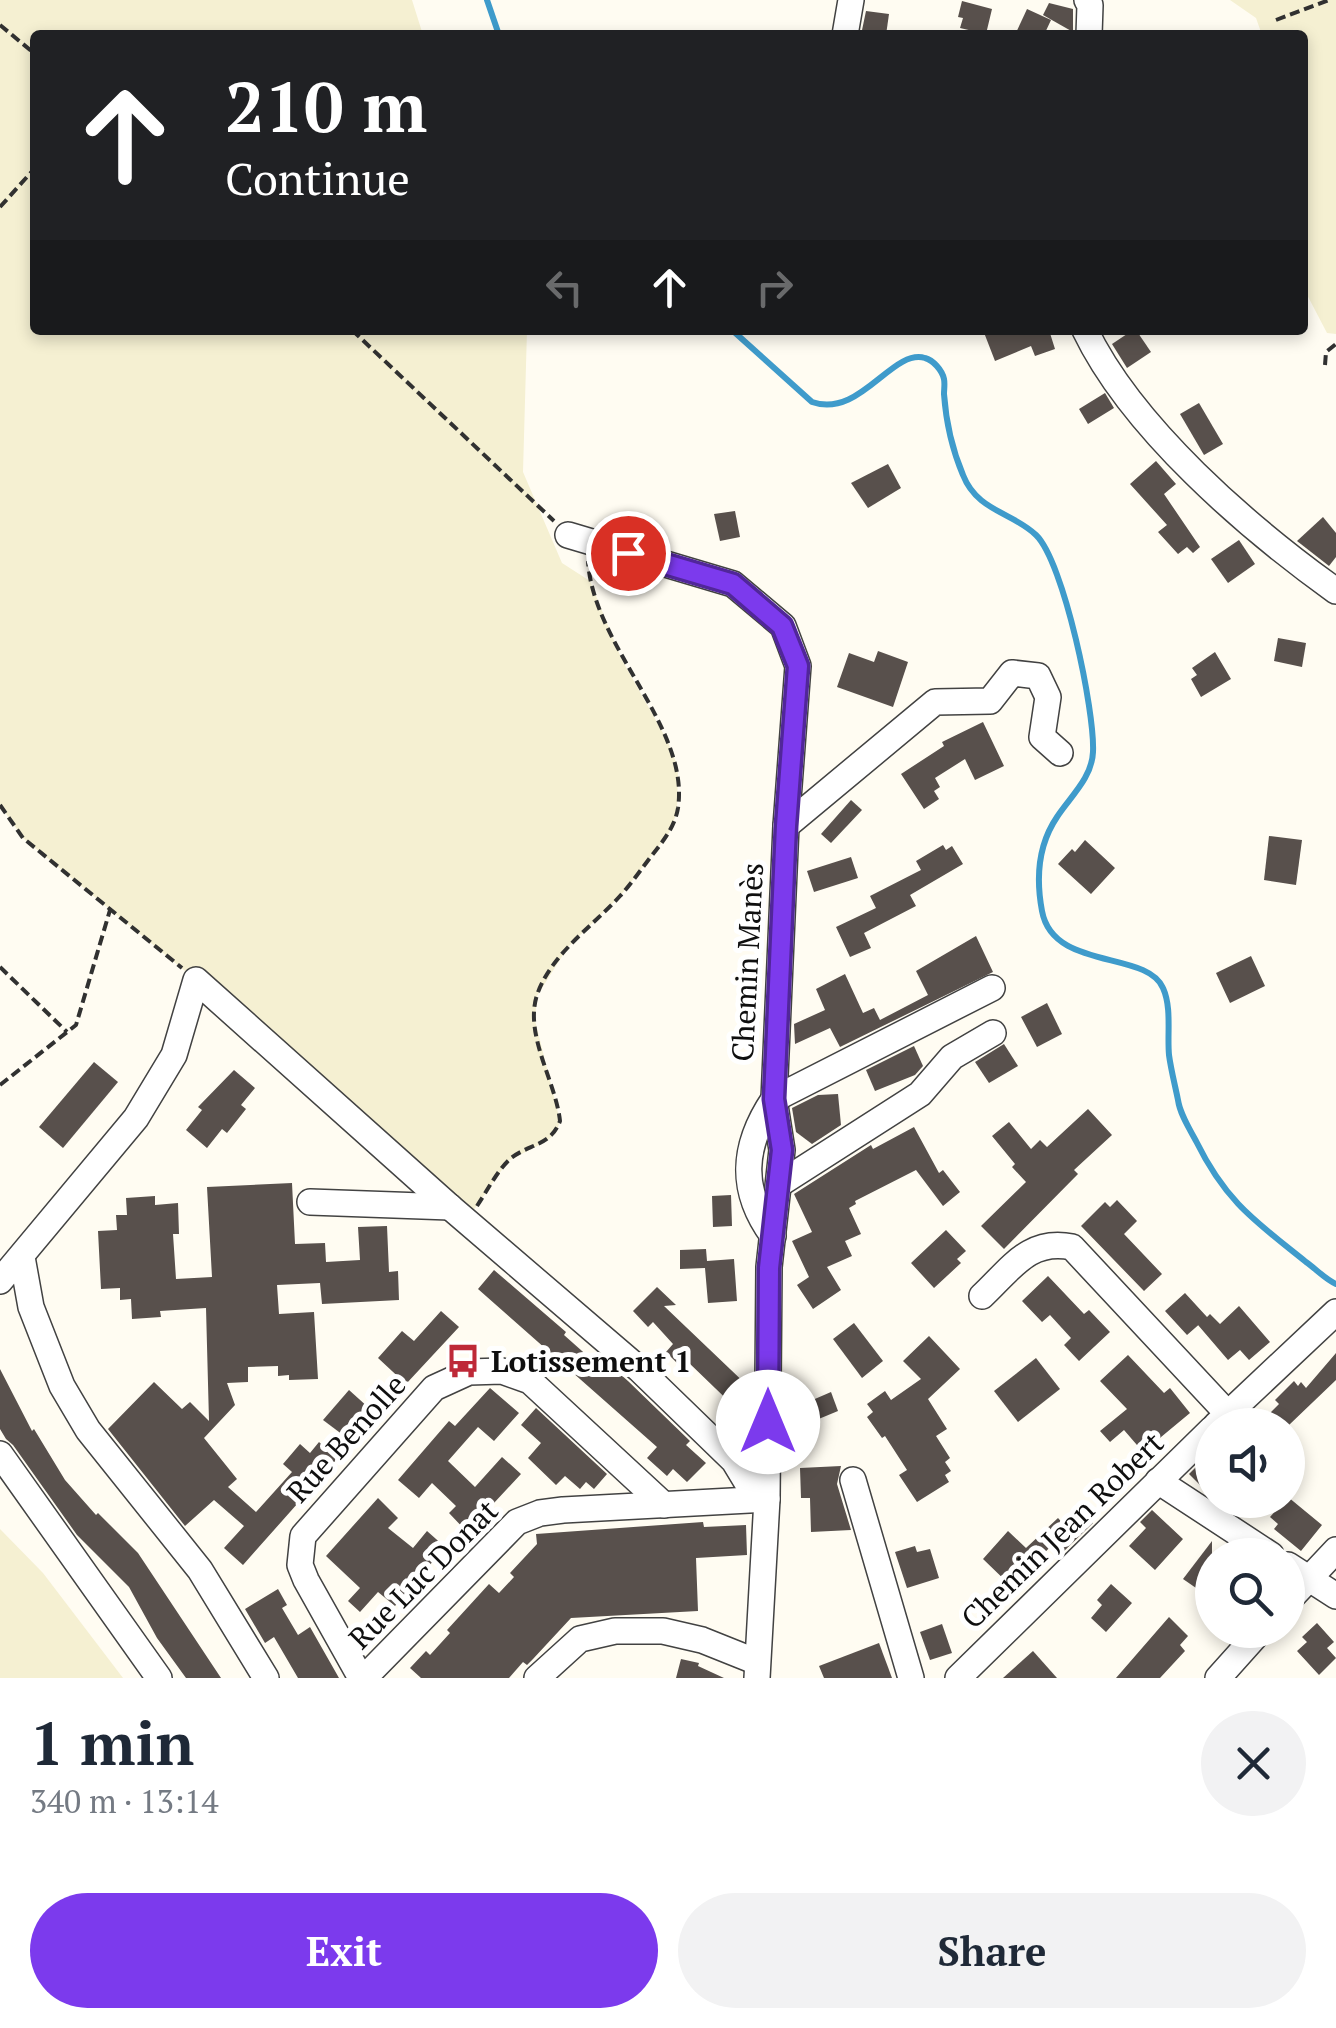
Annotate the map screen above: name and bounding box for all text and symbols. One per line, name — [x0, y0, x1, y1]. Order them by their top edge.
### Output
text: 210 m — [225, 59, 427, 152]
icon: ahead — [60, 70, 190, 200]
text: Continue — [225, 148, 410, 208]
icon: left — [537, 260, 592, 315]
icon: ahead — [642, 260, 697, 315]
icon: right — [747, 260, 802, 315]
pin — [586, 511, 671, 596]
icon: arrive — [601, 526, 656, 581]
street label: Chemin Manès — [722, 862, 772, 1062]
place label: Lotissement 1 — [491, 1341, 691, 1381]
bus stop icon: Lotissement 1 — [444, 1342, 482, 1380]
street label: Rue Benolle — [278, 1365, 414, 1511]
position arrow — [716, 1370, 820, 1474]
map controls — [1195, 1408, 1305, 1648]
button: sound — [1195, 1408, 1305, 1518]
street label: Chemin Jean Robert — [952, 1423, 1172, 1637]
street label: Rue Luc Donat — [340, 1491, 506, 1657]
button: search — [1195, 1538, 1305, 1648]
text: 1 min — [30, 1703, 194, 1782]
button: close — [1201, 1711, 1306, 1816]
text: 340 m · 13:14 — [30, 1780, 218, 1822]
button: Exit — [30, 1893, 658, 2008]
button: Share — [678, 1893, 1306, 2008]

